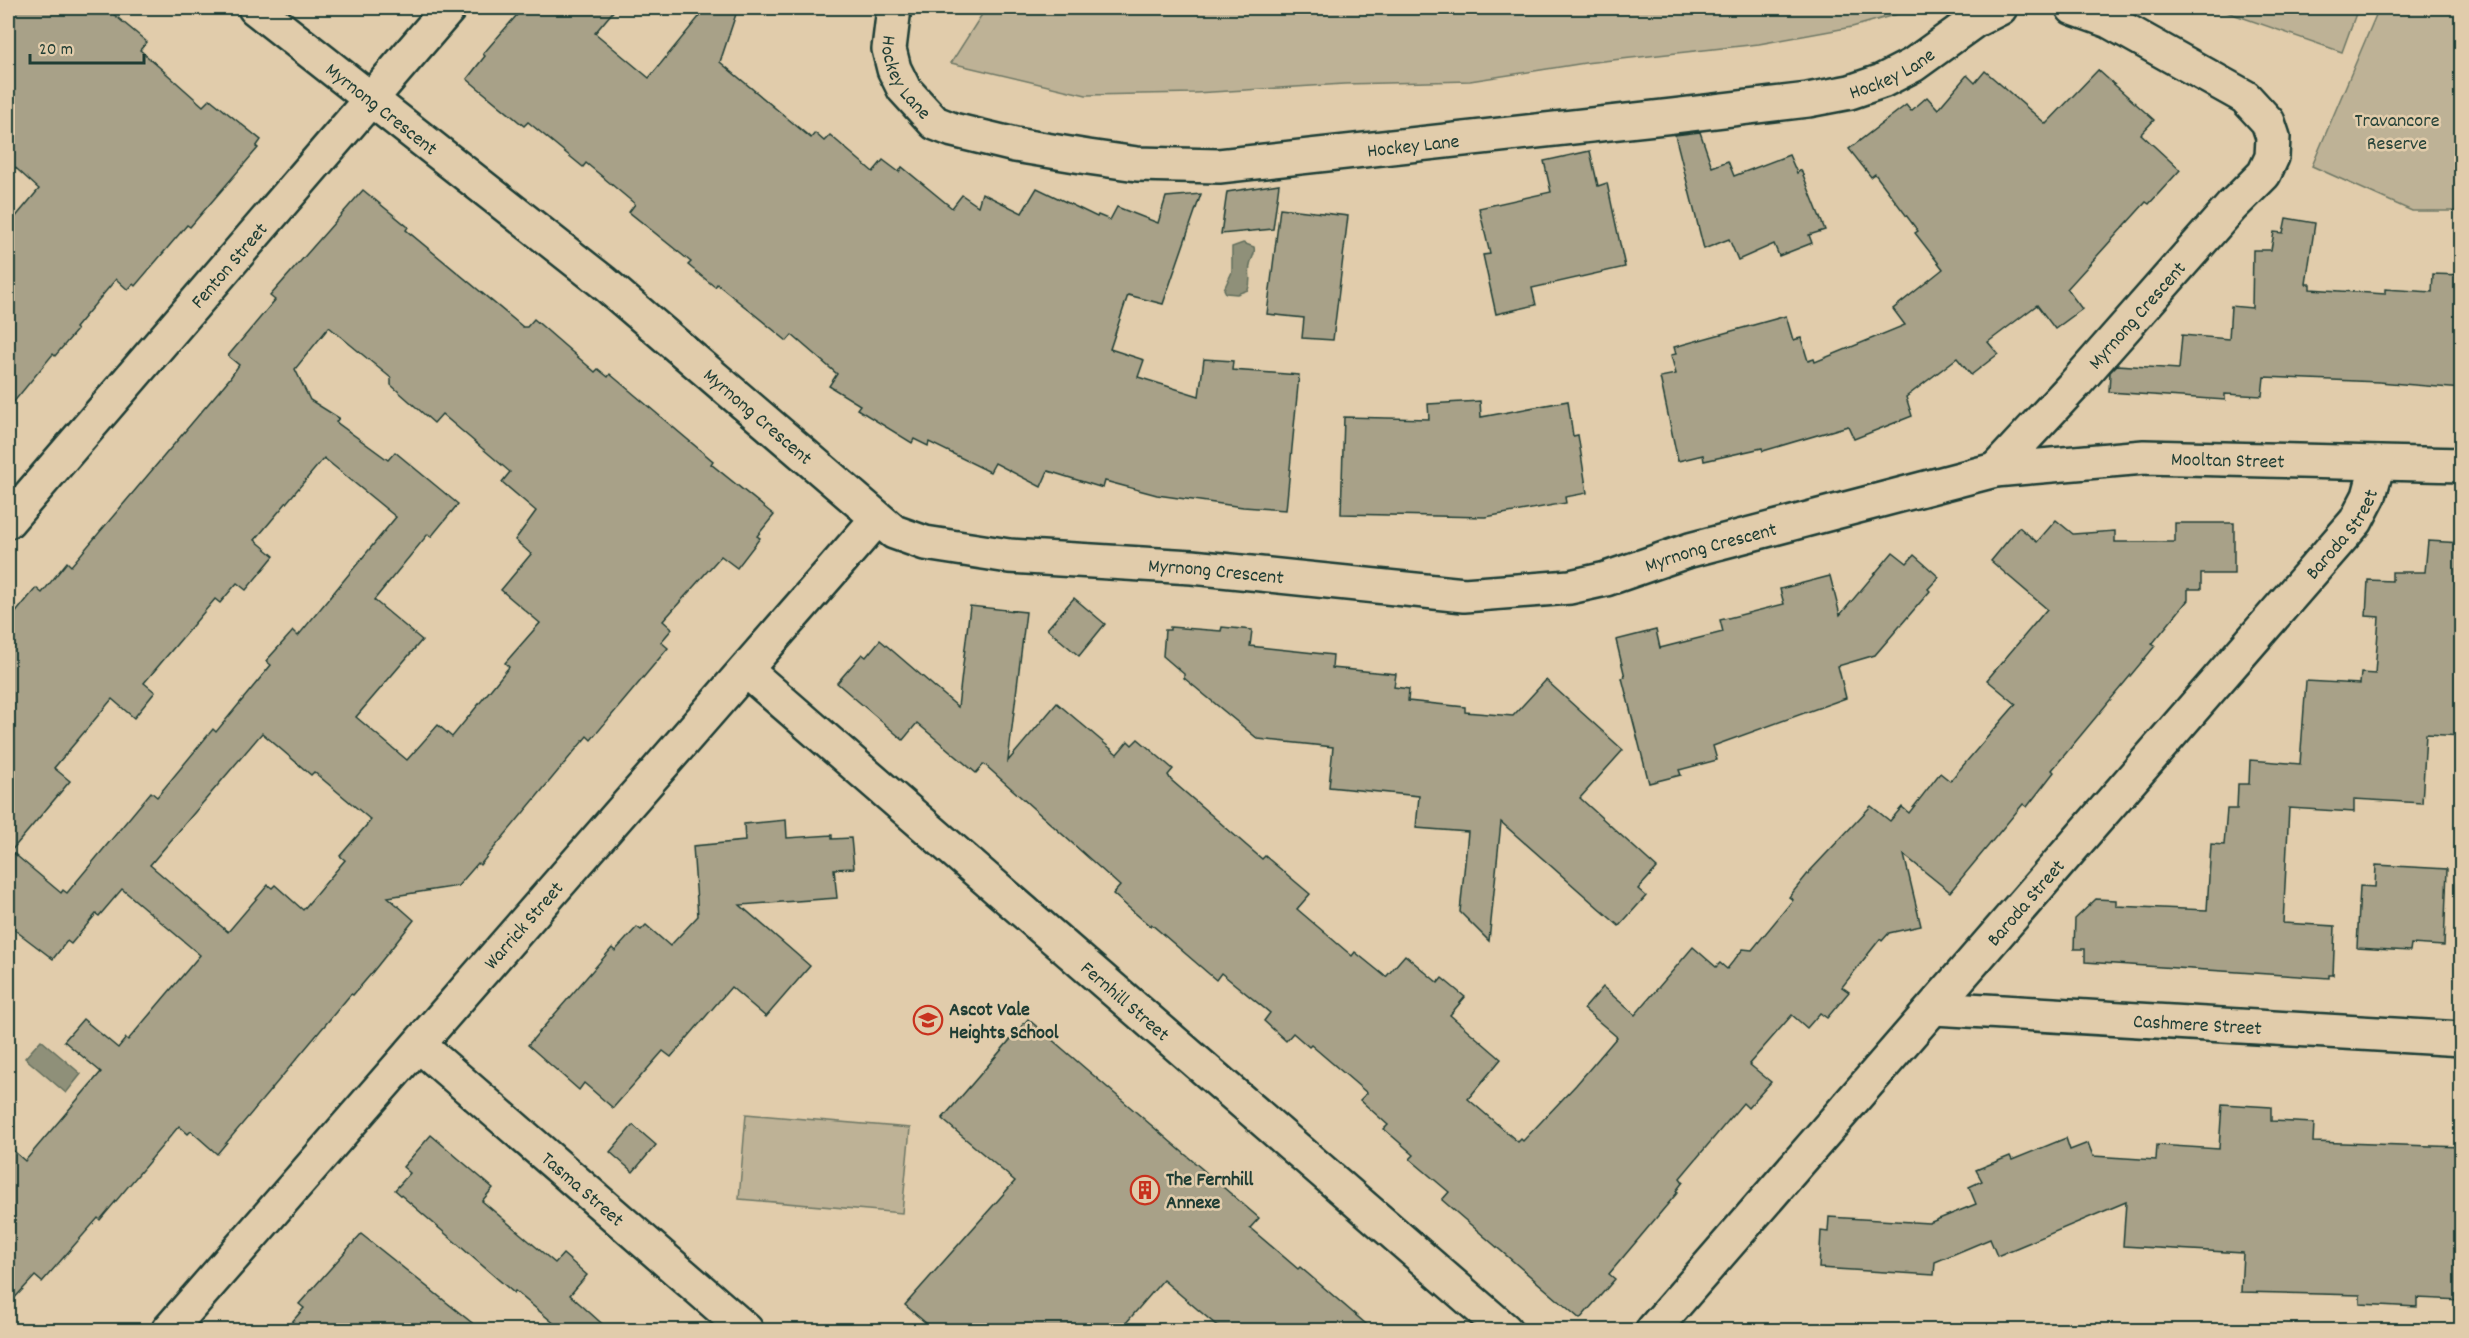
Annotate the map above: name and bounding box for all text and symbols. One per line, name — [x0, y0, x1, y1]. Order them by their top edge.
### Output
scale bar — [30, 27, 144, 65]
street label: Hockey Lane — [872, 33, 937, 127]
text: 20 m — [39, 38, 73, 63]
street label: Hockey Lane — [1846, 42, 1942, 108]
street label: Myrnong Crescent — [318, 57, 443, 164]
park label: Travancore Reserve — [2355, 108, 2440, 159]
street label: Hockey Lane — [1366, 129, 1461, 167]
street label: Fenton Street — [186, 217, 276, 316]
street label: Myrnong Crescent — [2083, 256, 2194, 377]
street label: Myrnong Crescent — [696, 363, 817, 473]
street label: Mooltan Street — [2171, 447, 2285, 478]
street label: Baroda Street — [2300, 487, 2387, 587]
street label: Myrnong Crescent — [1642, 517, 1780, 582]
street label: Myrnong Crescent — [1147, 553, 1285, 593]
street label: Baroda Street — [1981, 854, 2073, 954]
street label: Warrick Street — [479, 876, 571, 977]
street label: Fernhill Street — [1073, 956, 1175, 1049]
place label: Ascot Vale Heights School — [949, 997, 1059, 1048]
school or university icon: Ascot Vale Heights School — [912, 1004, 944, 1036]
street label: Cashmere Street — [2132, 1009, 2263, 1044]
street label: Tasma Street — [534, 1146, 629, 1235]
place label: The Fernhill Annexe — [1166, 1167, 1254, 1218]
building icon: The Fernhill Annexe — [1129, 1174, 1161, 1206]

